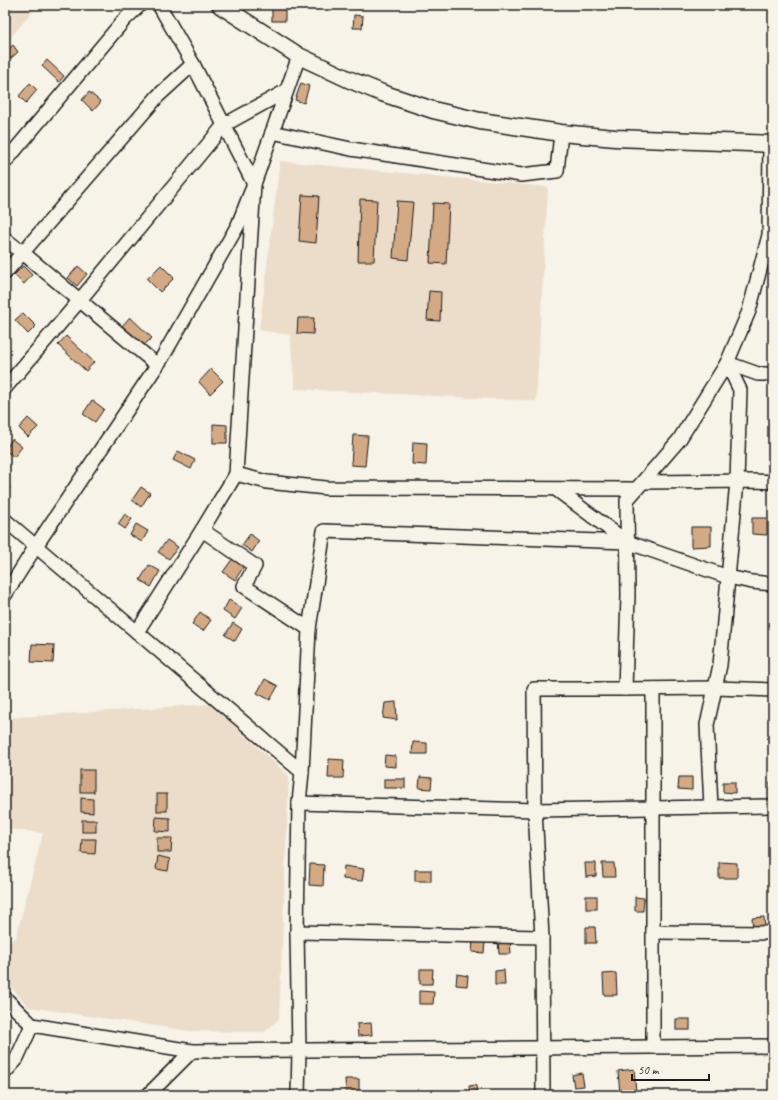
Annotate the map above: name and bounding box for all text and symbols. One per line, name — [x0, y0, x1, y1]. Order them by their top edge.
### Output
scale bar — [632, 1056, 709, 1082]
text: 50 m — [638, 1062, 660, 1078]

